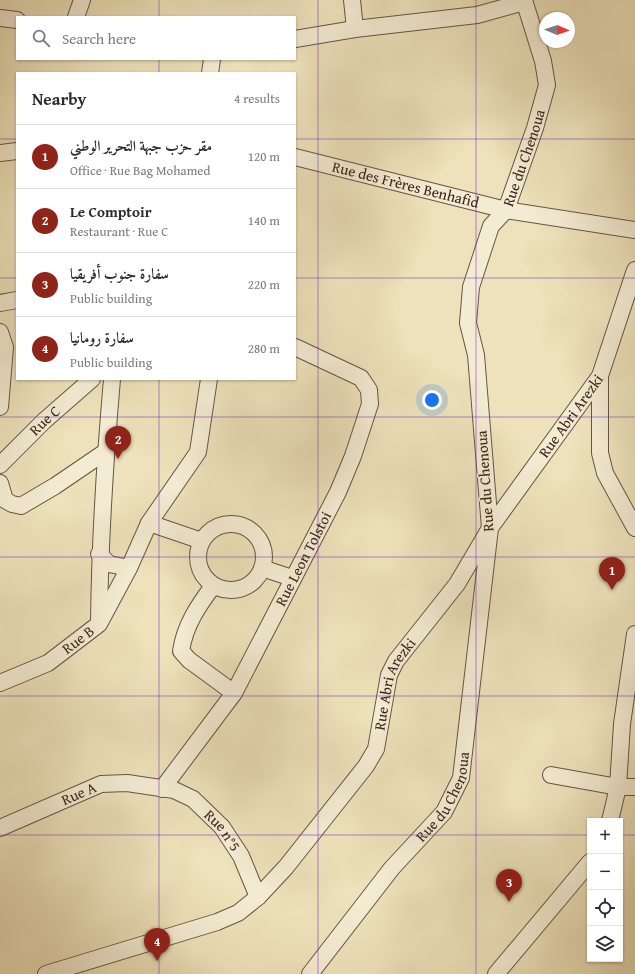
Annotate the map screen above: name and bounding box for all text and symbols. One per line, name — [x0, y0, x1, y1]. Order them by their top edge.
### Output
north arrow — [539, 12, 575, 48]
search box — [16, 16, 296, 60]
icon: search — [30, 27, 52, 49]
text: Search here — [62, 28, 136, 49]
text: Nearby — [32, 86, 86, 111]
text: 4 results — [234, 89, 280, 108]
street label: Rue du Chenoua — [497, 107, 550, 209]
text: مقر حزب جبهة التحرير الوطني — [70, 135, 212, 156]
text: 1 — [42, 147, 48, 166]
text: 120 m — [248, 147, 280, 166]
street label: Rue des Frères Benhafid — [330, 156, 481, 213]
text: Office · Rue Bag Mohamed — [70, 161, 210, 180]
text: Le Comptoir — [70, 201, 152, 222]
text: 2 — [42, 211, 48, 230]
text: 140 m — [248, 211, 280, 230]
text: Restaurant · Rue C — [70, 222, 168, 241]
text: سفارة جنوب أفريقيا — [70, 263, 169, 284]
text: 3 — [42, 275, 48, 294]
text: 220 m — [248, 275, 280, 294]
text: Public building — [70, 289, 152, 308]
text: سفارة رومانيا — [70, 327, 134, 348]
text: 4 — [42, 339, 48, 358]
text: 280 m — [248, 339, 280, 358]
text: Public building — [70, 353, 152, 372]
street label: Rue Abri Arezki — [533, 370, 608, 462]
your location — [422, 390, 442, 410]
street label: Rue C — [24, 401, 64, 440]
pin: 2 — [105, 426, 131, 459]
street label: Rue du Chenoua — [470, 430, 499, 532]
street label: Rue Leon Tolstoi — [270, 508, 336, 610]
pin: 1 — [599, 557, 625, 590]
street label: Rue B — [57, 620, 98, 659]
street label: Rue Abri Arezki — [368, 633, 420, 732]
street label: Rue du Chenoua — [411, 751, 474, 846]
street label: Rue A — [58, 776, 99, 810]
street label: Rue n°5 — [200, 804, 246, 855]
map controls — [587, 818, 623, 962]
button: + — [587, 818, 623, 854]
button: − — [587, 854, 623, 890]
pin: 3 — [496, 869, 522, 902]
button: locate — [587, 890, 623, 926]
button: layers — [587, 926, 623, 962]
pin: 4 — [144, 928, 170, 961]

